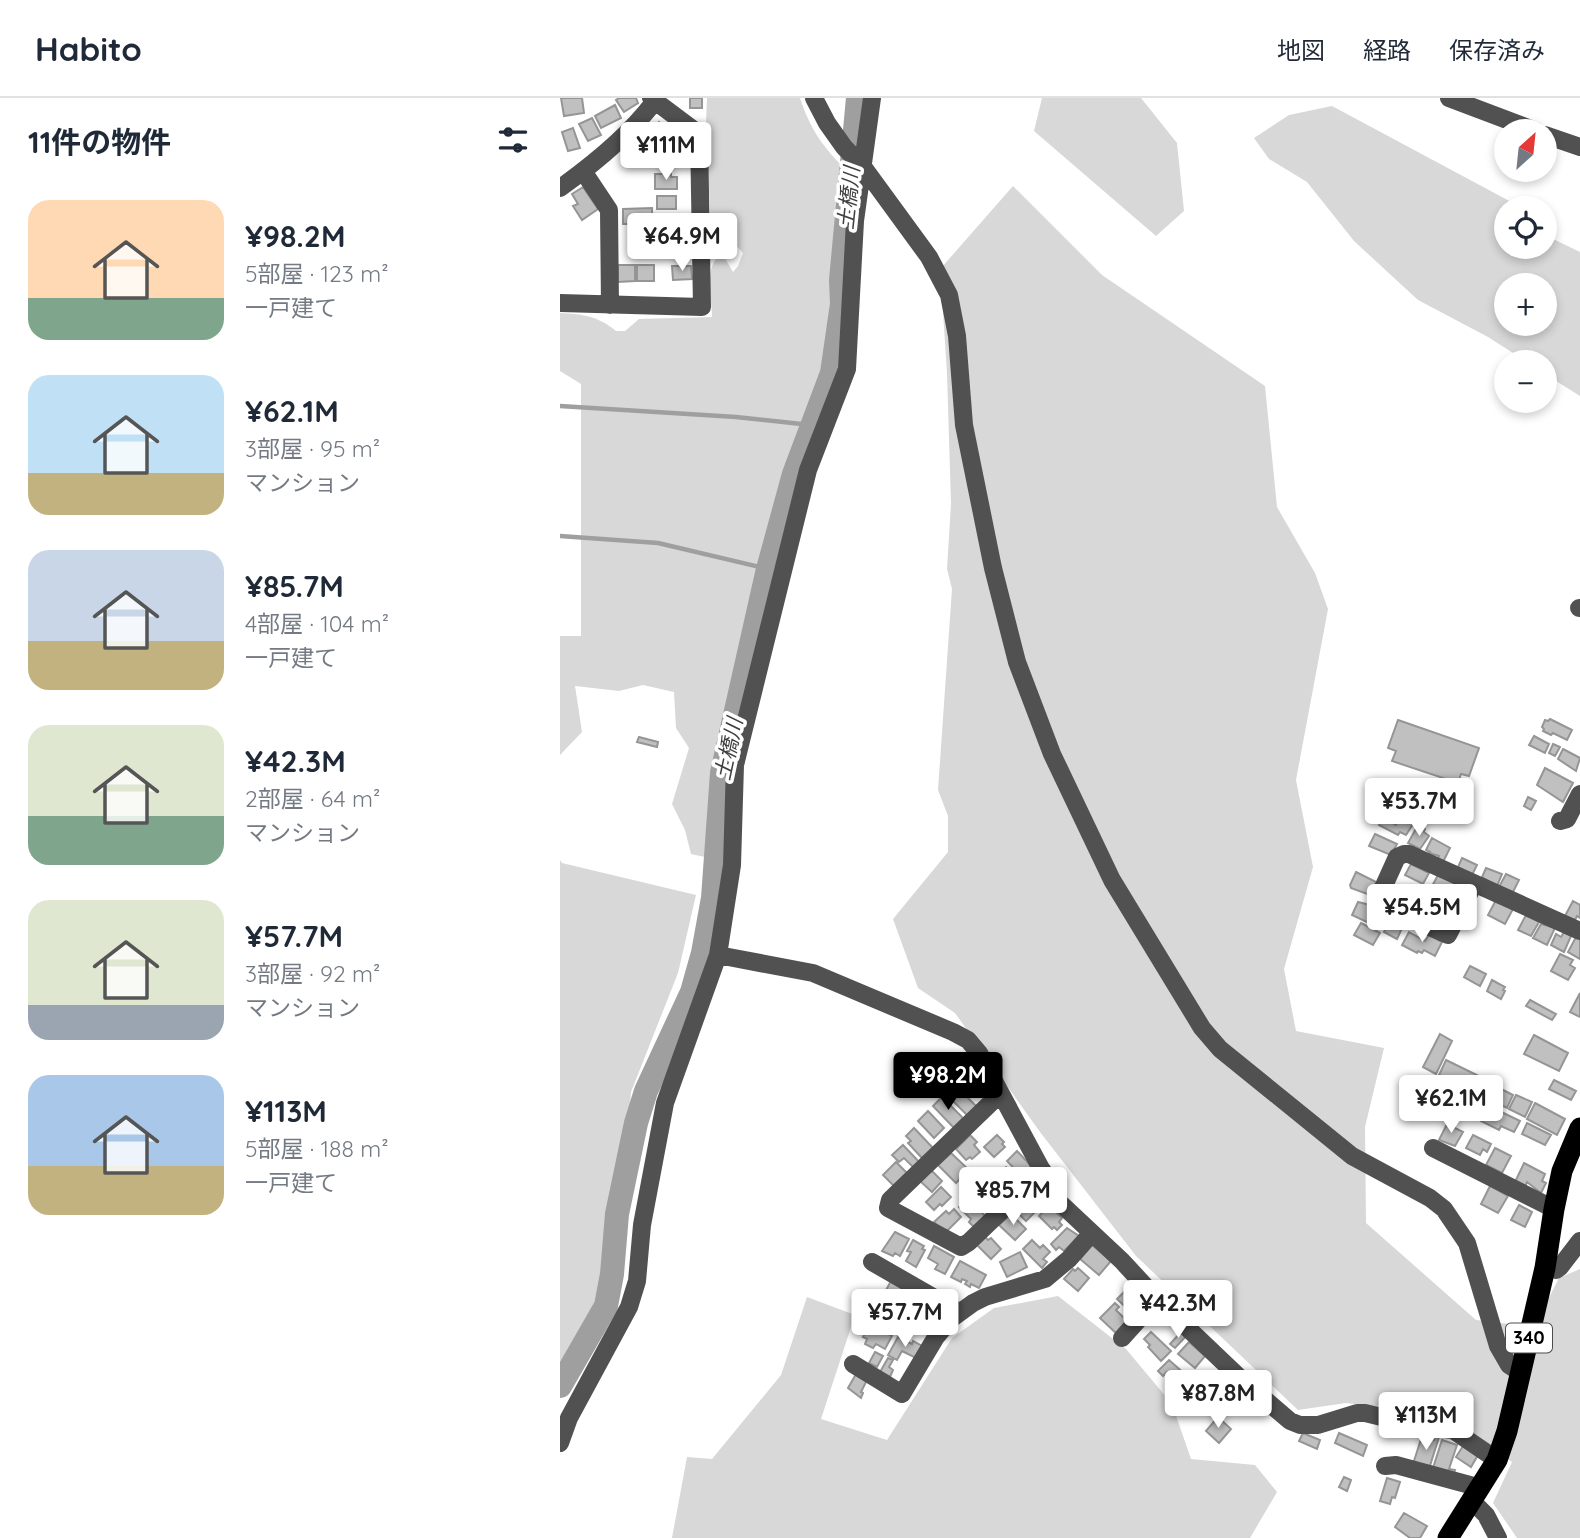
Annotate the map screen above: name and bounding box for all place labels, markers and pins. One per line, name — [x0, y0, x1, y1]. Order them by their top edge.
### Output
pin: ¥111M — [617, 122, 715, 182]
pin: ¥64.9M — [625, 214, 739, 273]
pin: ¥53.7M — [1362, 778, 1476, 838]
pin: ¥54.5M — [1365, 884, 1479, 944]
pin: ¥98.2M — [891, 1052, 1005, 1112]
pin: ¥62.1M — [1394, 1076, 1508, 1135]
pin: ¥85.7M — [956, 1168, 1070, 1227]
pin: ¥42.3M — [1121, 1280, 1235, 1340]
pin: ¥57.7M — [848, 1290, 962, 1349]
pin: ¥87.8M — [1161, 1370, 1275, 1430]
pin: ¥113M — [1377, 1392, 1475, 1452]

